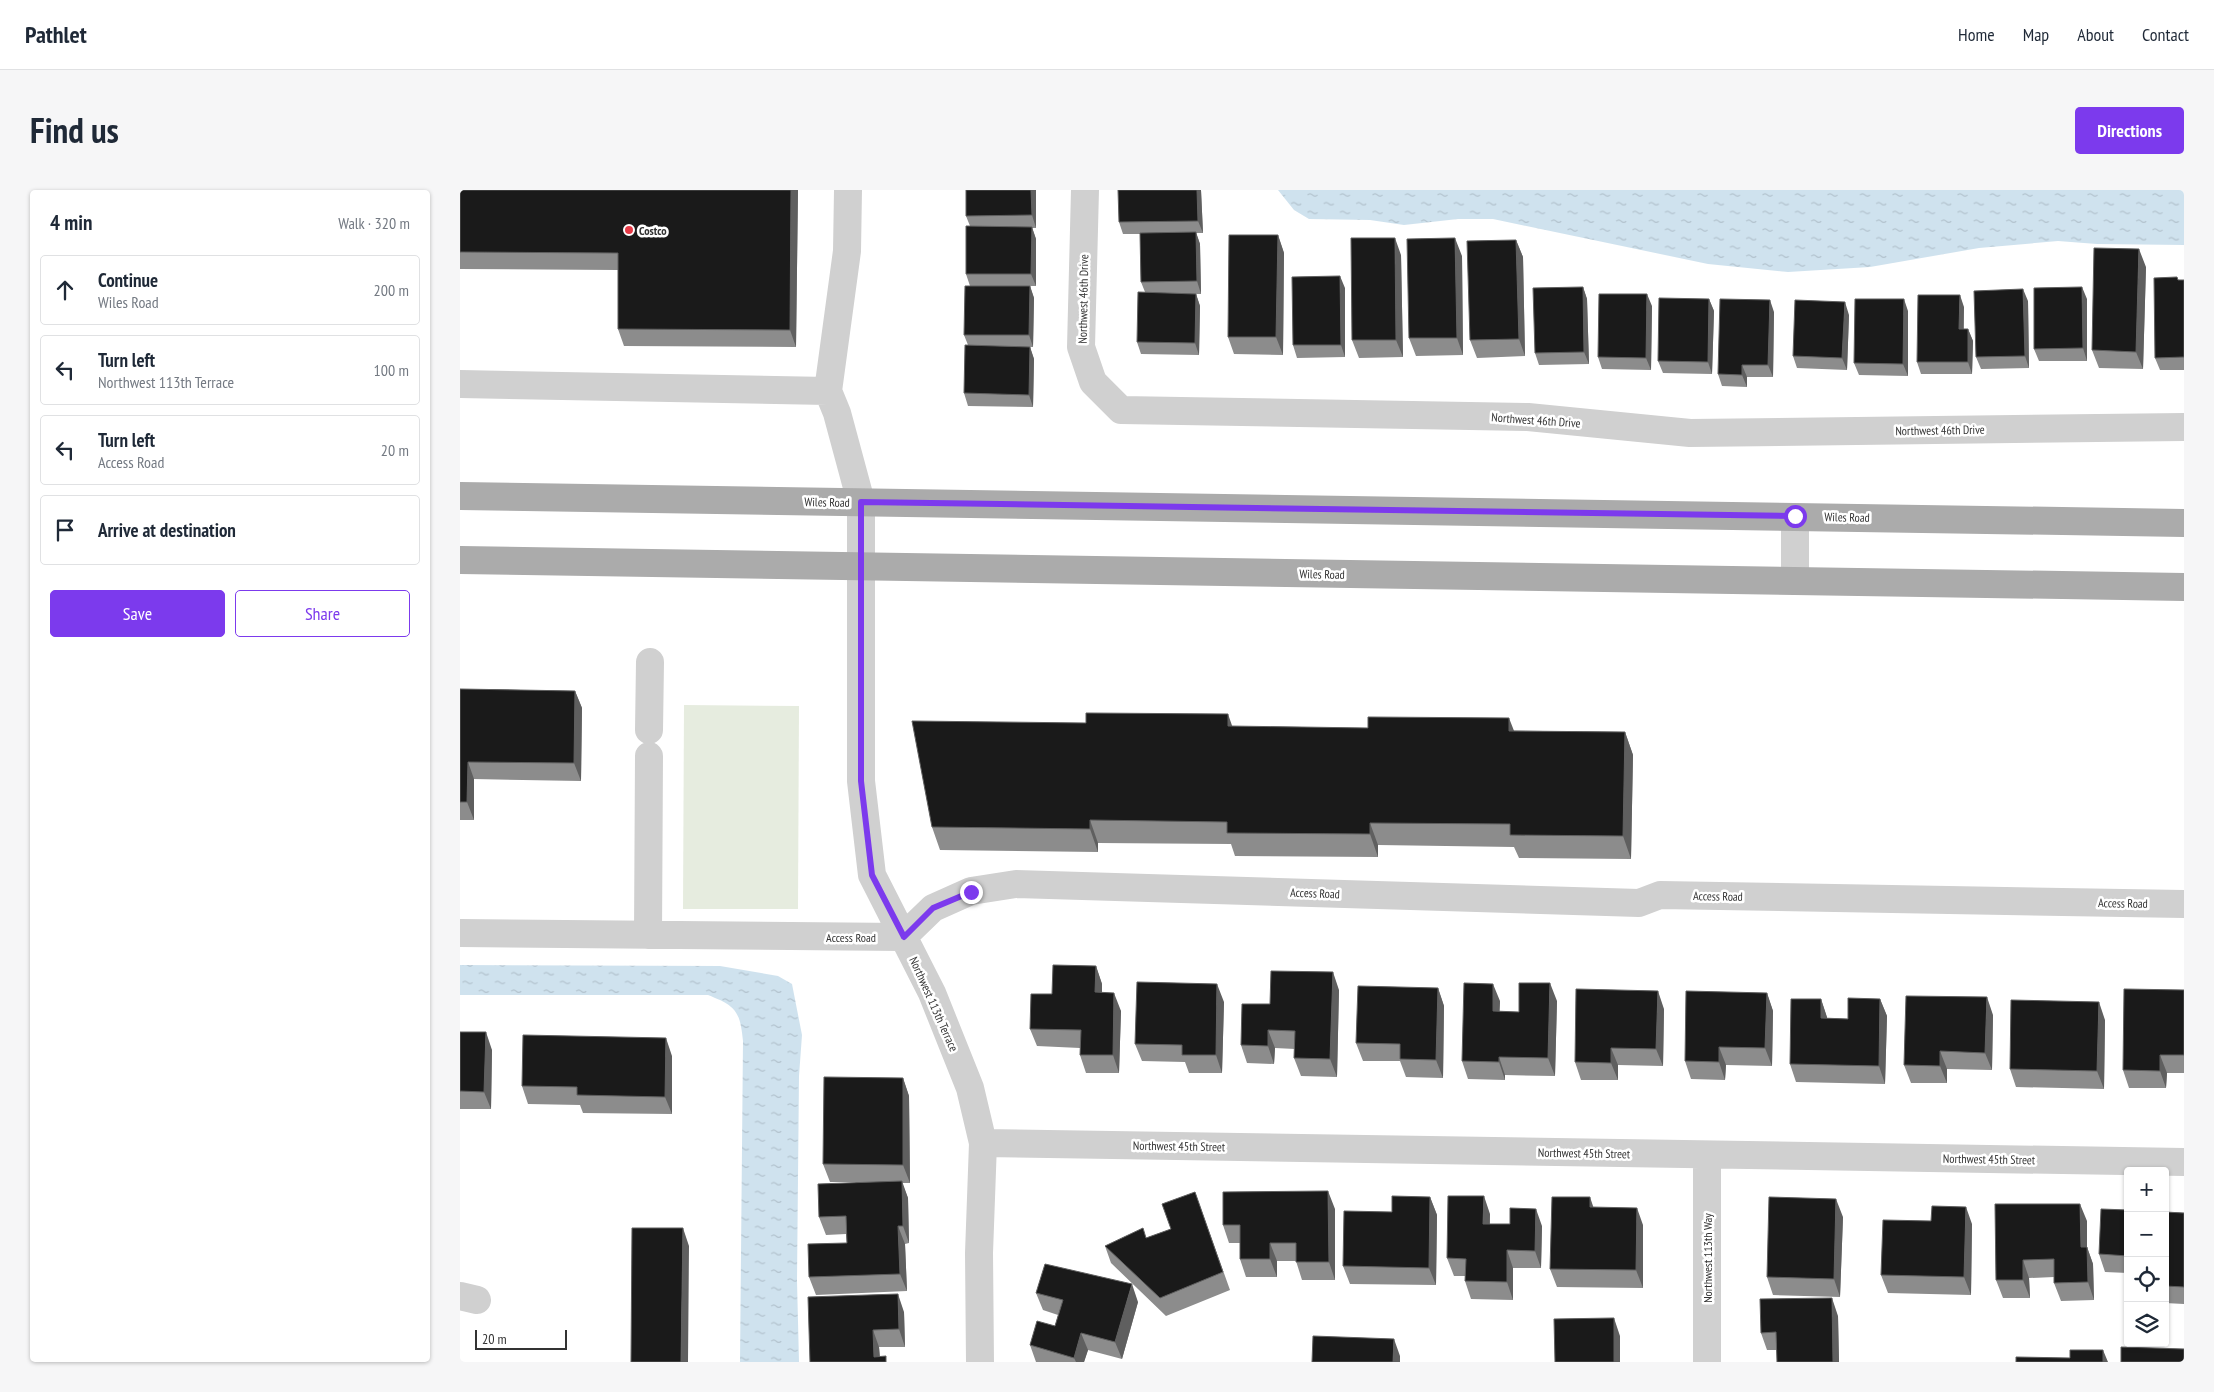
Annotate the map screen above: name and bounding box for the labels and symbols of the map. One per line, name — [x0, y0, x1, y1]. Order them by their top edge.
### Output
place label: Costco — [639, 223, 667, 238]
marker: Costco — [623, 224, 635, 236]
street label: Northwest 46th Drive — [1075, 254, 1091, 344]
street label: Northwest 46th Drive — [1491, 409, 1581, 431]
street label: Northwest 46th Drive — [1895, 422, 1985, 438]
street label: Wiles Road — [804, 494, 850, 510]
route start — [1784, 505, 1807, 528]
street label: Wiles Road — [1824, 509, 1870, 525]
street label: Wiles Road — [1299, 566, 1345, 582]
route end — [960, 881, 983, 904]
street label: Access Road — [1290, 885, 1340, 901]
street label: Access Road — [1693, 888, 1743, 904]
street label: Access Road — [2098, 895, 2148, 911]
street label: Access Road — [826, 930, 876, 945]
street label: Northwest 113th Terrace — [906, 954, 962, 1054]
street label: Northwest 45th Street — [1133, 1138, 1226, 1154]
street label: Northwest 45th Street — [1538, 1145, 1631, 1161]
street label: Northwest 45th Street — [1943, 1151, 2036, 1167]
street label: Northwest 113th Way — [1700, 1213, 1715, 1303]
scale bar — [475, 1327, 568, 1350]

